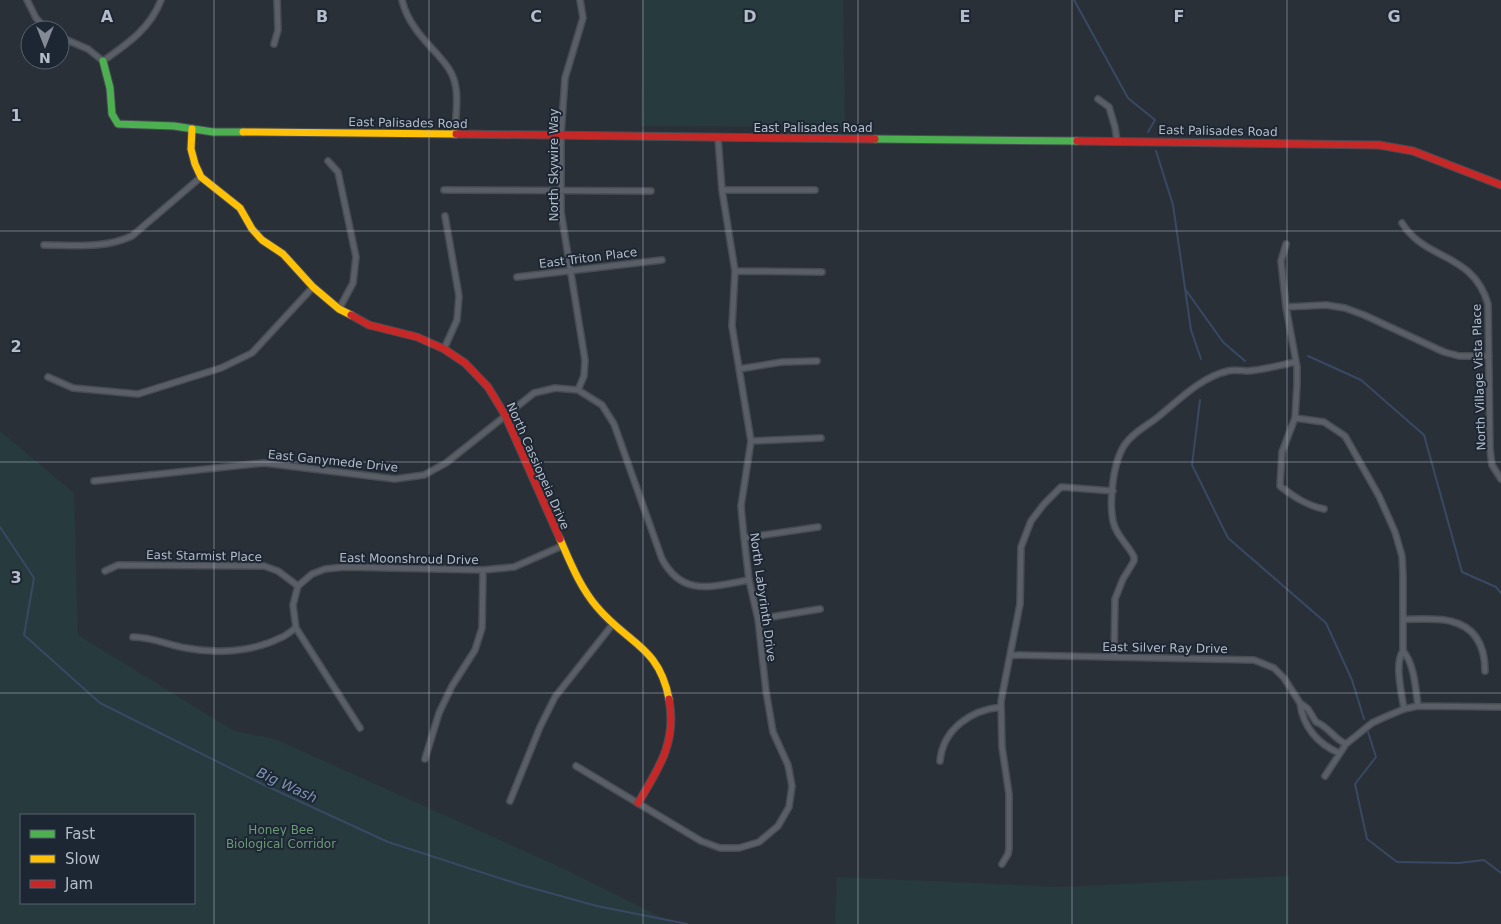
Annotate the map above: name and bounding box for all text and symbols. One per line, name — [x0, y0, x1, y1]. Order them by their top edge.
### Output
text: A — [101, 7, 114, 26]
text: B — [316, 7, 328, 26]
text: C — [530, 7, 542, 26]
text: D — [743, 7, 757, 26]
text: E — [960, 7, 970, 26]
text: F — [1174, 7, 1184, 26]
text: G — [1387, 7, 1401, 26]
north arrow — [20, 20, 70, 70]
text: N — [39, 50, 51, 66]
text: 1 — [10, 106, 22, 125]
street label: North Skywire Way — [547, 108, 561, 222]
street label: East Palisades Road — [348, 115, 468, 131]
street label: East Palisades Road — [753, 121, 873, 135]
street label: East Palisades Road — [1158, 123, 1278, 139]
street label: East Triton Place — [538, 245, 638, 271]
street label: North Village Vista Place — [1469, 303, 1489, 451]
text: 2 — [10, 337, 22, 356]
street label: North Cassiopeia Drive — [504, 400, 572, 532]
street label: East Ganymede Drive — [267, 447, 399, 475]
street label: North Labyrinth Drive — [747, 532, 779, 662]
street label: East Starmist Place — [146, 548, 262, 564]
street label: East Moonshroud Drive — [339, 551, 479, 567]
text: 3 — [10, 568, 22, 587]
street label: East Silver Ray Drive — [1102, 640, 1228, 656]
water label: Big Wash — [254, 764, 320, 806]
legend — [20, 814, 195, 904]
park label: Honey Bee Biological Corridor — [226, 823, 336, 851]
text: Fast — [65, 825, 95, 843]
text: Slow — [65, 850, 100, 868]
text: Jam — [64, 875, 93, 893]

